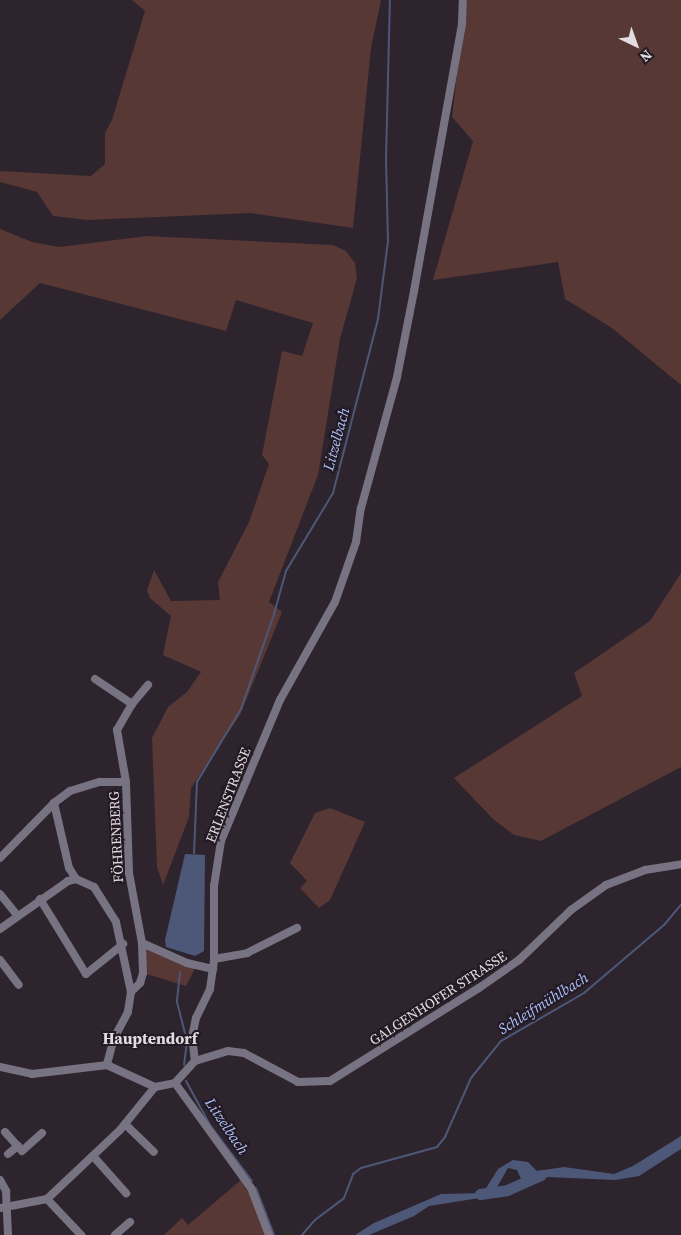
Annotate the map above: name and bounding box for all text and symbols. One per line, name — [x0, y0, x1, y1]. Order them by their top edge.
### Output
north arrow — [611, 20, 661, 70]
text: N — [636, 45, 657, 67]
water label: Litzelbach — [319, 406, 353, 472]
street label: ERLENSTRASSE — [202, 745, 254, 845]
street label: FÖHRENBERG — [105, 791, 127, 883]
street label: GALGENHOFER STRASSE — [366, 947, 510, 1049]
water label: Schleifmühlbach — [495, 968, 591, 1038]
district label: Hauptendorf — [102, 1028, 198, 1048]
water label: Litzelbach — [202, 1094, 252, 1158]

